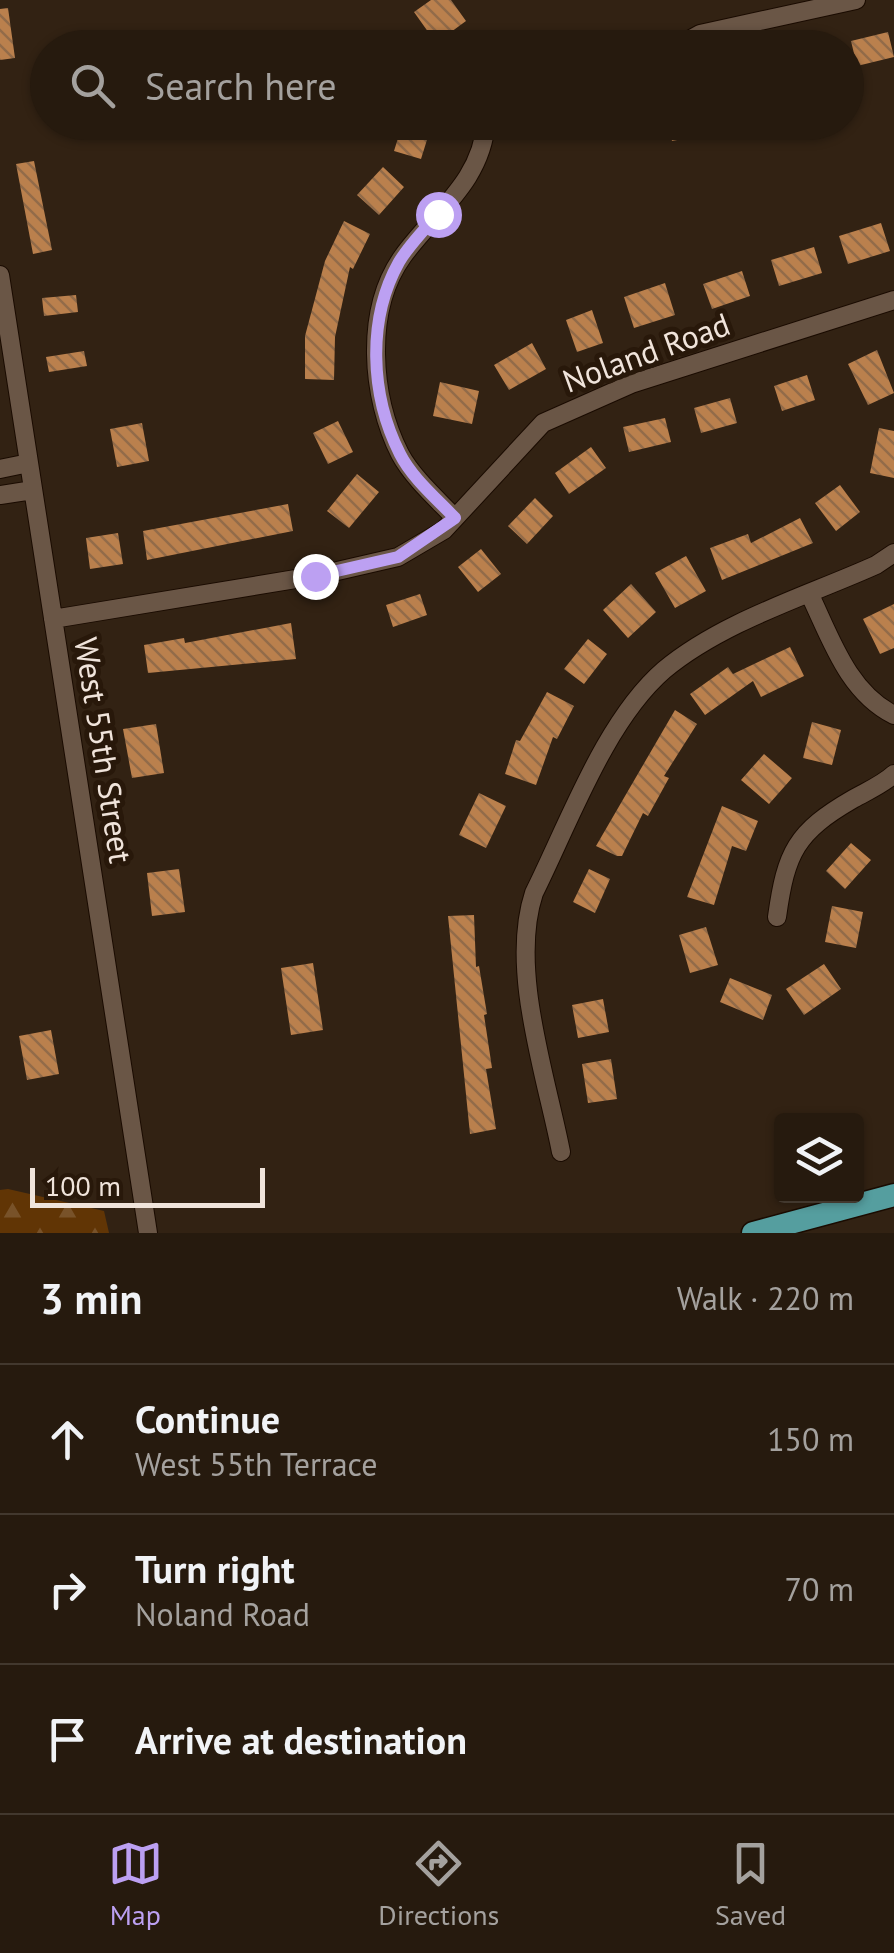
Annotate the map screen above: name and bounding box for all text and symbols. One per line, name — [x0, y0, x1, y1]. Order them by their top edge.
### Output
search box — [30, 30, 864, 140]
icon: search — [65, 58, 120, 113]
text: Search here — [145, 61, 337, 110]
route start — [416, 192, 462, 238]
street label: Noland Road — [557, 302, 735, 402]
route end — [293, 554, 339, 600]
street label: West 55th Street — [65, 634, 143, 866]
map controls — [774, 1113, 864, 1203]
button: layers — [774, 1113, 864, 1203]
scale bar — [30, 1163, 265, 1208]
text: 100 m — [45, 1167, 121, 1204]
text: 3 min — [40, 1271, 142, 1326]
text: Walk · 220 m — [677, 1277, 854, 1319]
text: Continue — [135, 1394, 280, 1443]
icon: ahead — [40, 1412, 95, 1467]
text: 150 m — [767, 1418, 854, 1460]
text: West 55th Terrace — [135, 1443, 378, 1485]
text: Turn right — [135, 1544, 295, 1593]
icon: right — [40, 1562, 95, 1617]
text: 70 m — [785, 1568, 854, 1610]
text: Noland Road — [135, 1593, 310, 1635]
icon: arrive — [40, 1712, 95, 1767]
text: Arrive at destination — [135, 1715, 467, 1764]
tab: Map — [108, 1836, 163, 1933]
tab: Directions — [378, 1836, 499, 1933]
tab: Saved — [715, 1836, 786, 1933]

